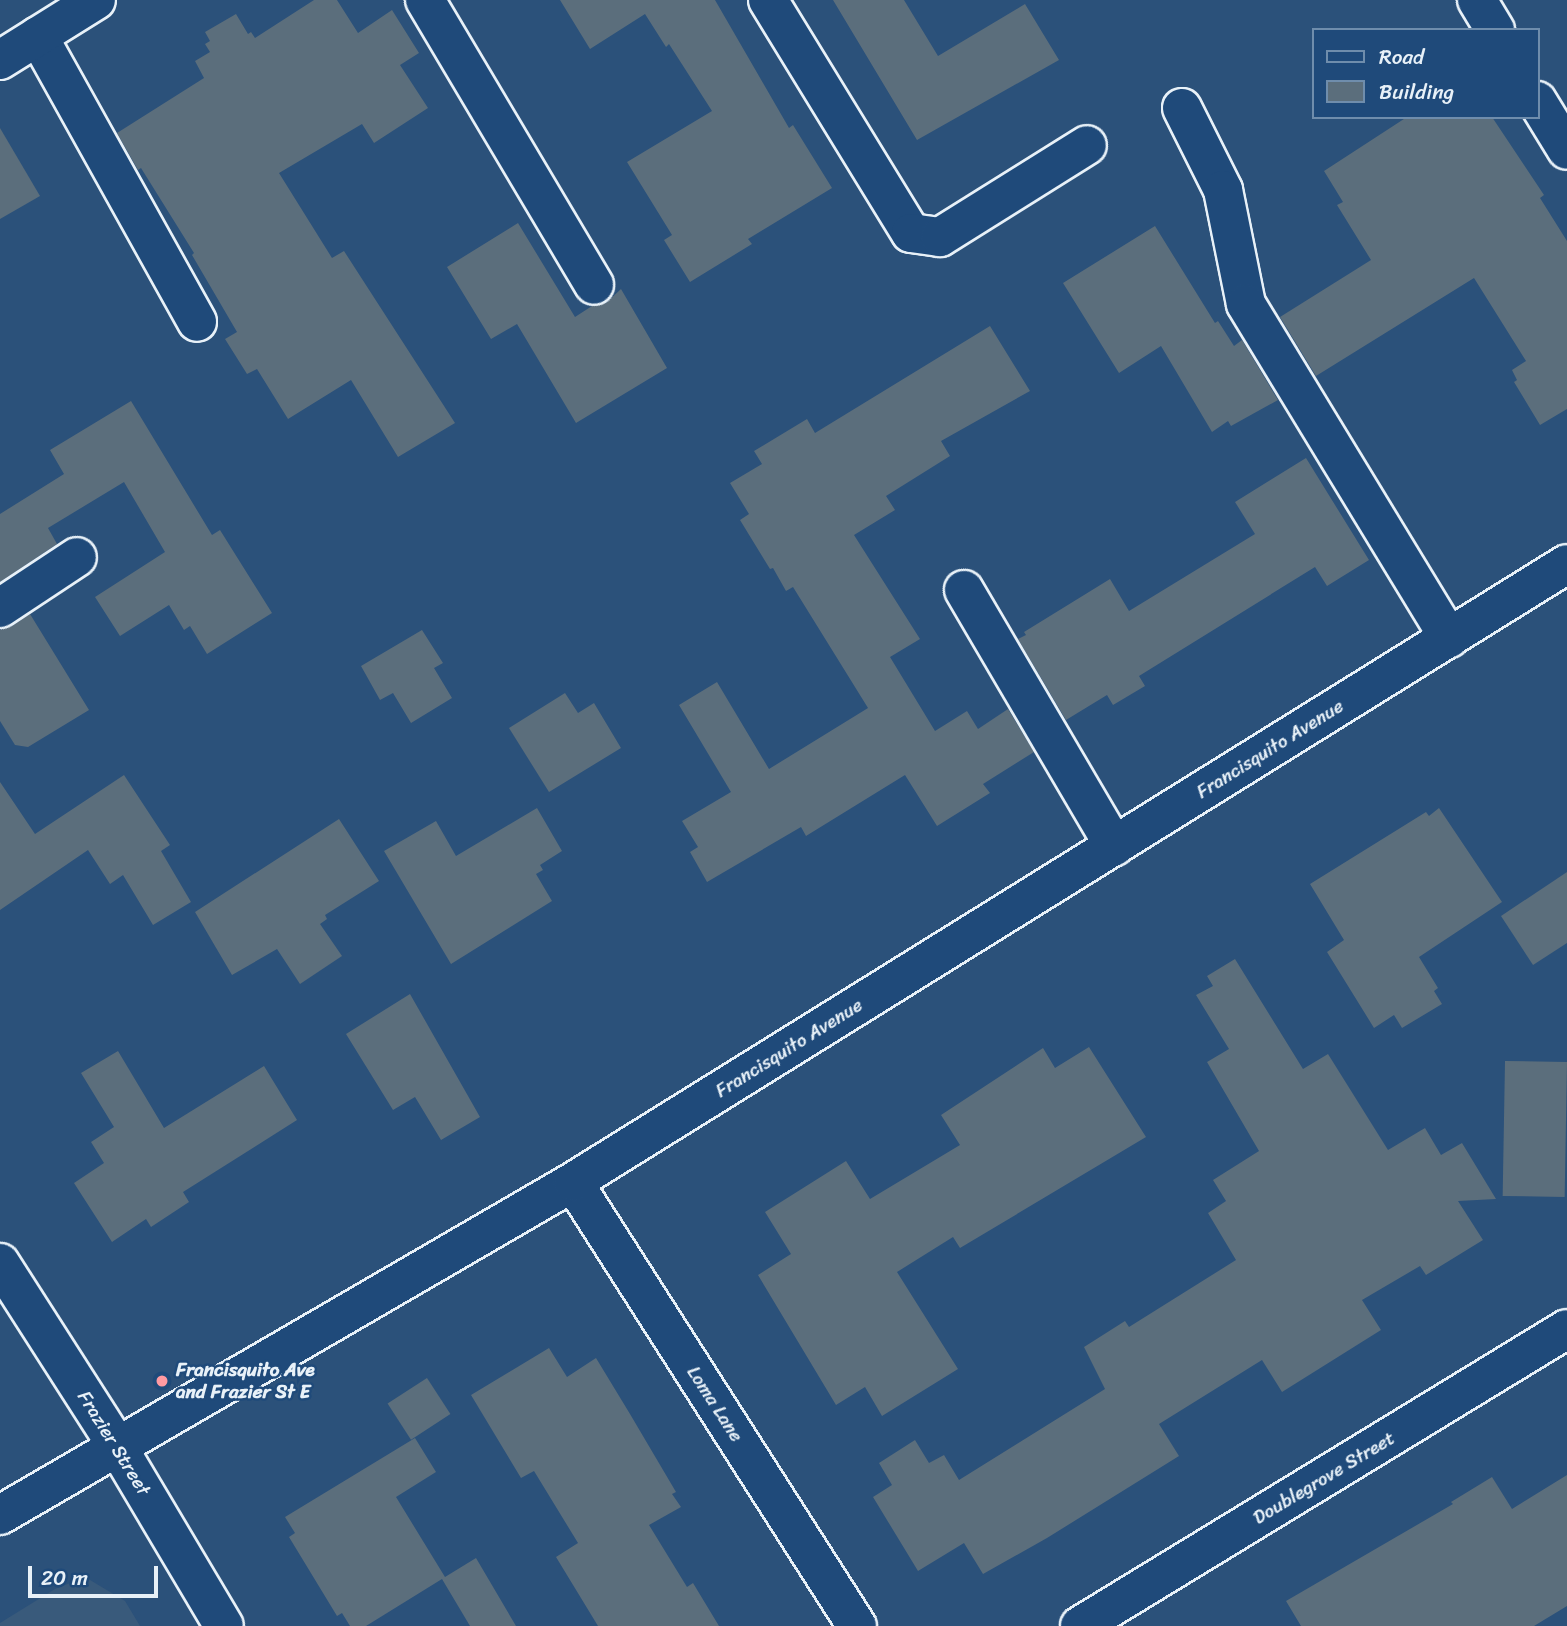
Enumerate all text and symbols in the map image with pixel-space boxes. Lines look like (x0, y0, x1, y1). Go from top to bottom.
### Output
legend (1312, 28, 1539, 119)
text: Road (1379, 38, 1424, 76)
text: Building (1379, 73, 1454, 111)
street label: Francisquito Avenue (1192, 695, 1348, 803)
street label: Francisquito Avenue (711, 994, 867, 1102)
place label: Francisquito Ave and Frazier St E (176, 1359, 315, 1403)
street label: Loma Lane (682, 1362, 748, 1446)
marker: Francisquito Ave and Frazier St E (154, 1373, 170, 1389)
street label: Frazier Street (73, 1386, 155, 1500)
street label: Doublegrove Street (1249, 1427, 1399, 1529)
scale bar (32, 1552, 161, 1596)
text: 20 m (41, 1559, 88, 1597)

